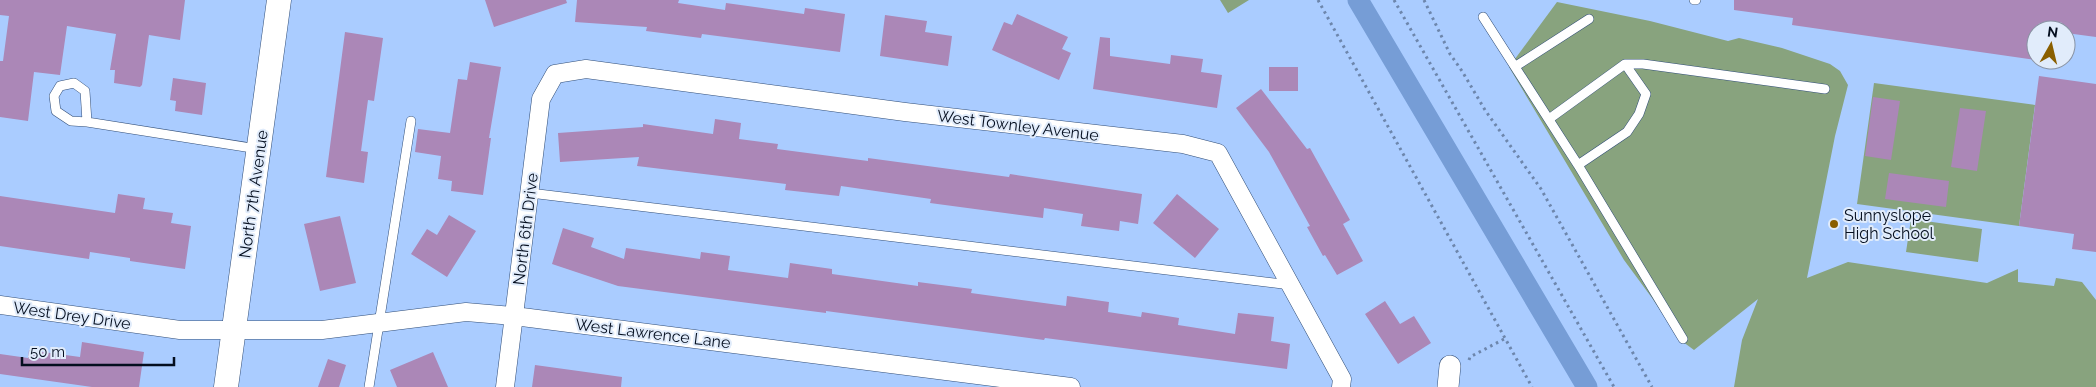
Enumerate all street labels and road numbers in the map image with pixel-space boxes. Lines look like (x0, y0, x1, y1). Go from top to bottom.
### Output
street label: West Townley Avenue (936, 106, 1100, 145)
street label: North 7th Avenue (235, 129, 272, 259)
street label: North 6th Drive (509, 172, 542, 286)
street label: West Drey Drive (12, 298, 132, 333)
street label: West Lawrence Lane (574, 315, 732, 352)

